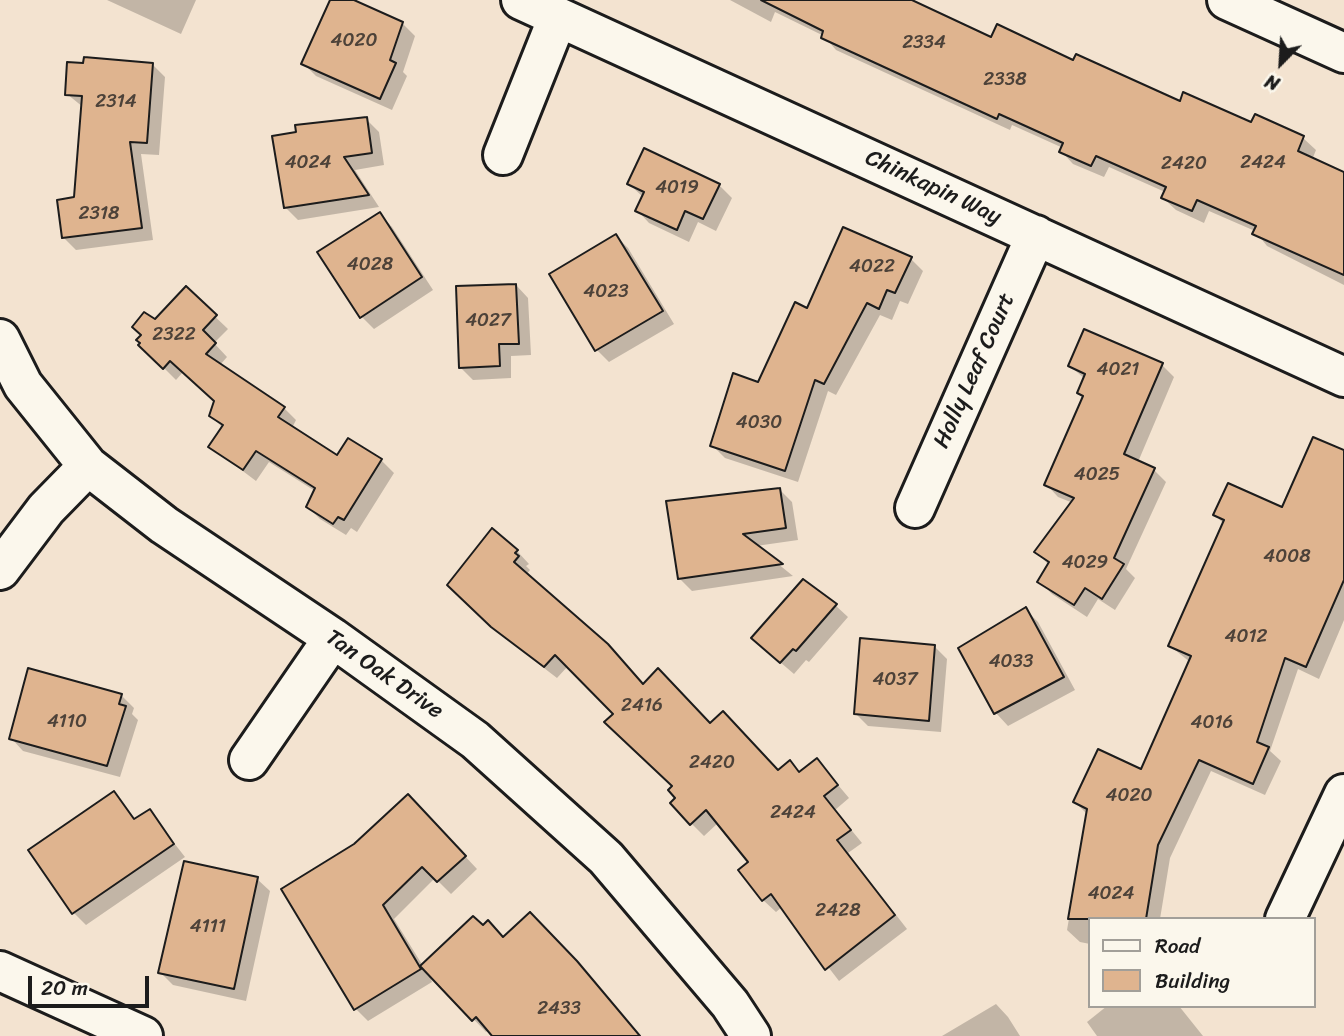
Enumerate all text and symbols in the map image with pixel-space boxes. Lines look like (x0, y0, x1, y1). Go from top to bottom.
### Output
north arrow (1246, 28, 1316, 98)
house number: 4020 (331, 30, 377, 52)
house number: 2334 (902, 32, 946, 54)
text: N (1260, 65, 1285, 100)
house number: 2338 (983, 69, 1027, 91)
house number: 2314 (95, 91, 137, 113)
street label: Chinkapin Way (861, 144, 1005, 232)
house number: 4024 (285, 152, 331, 174)
house number: 2424 (1240, 152, 1286, 174)
house number: 2420 (1161, 153, 1207, 175)
house number: 4019 (655, 177, 699, 199)
house number: 2318 (78, 203, 120, 225)
house number: 4028 (347, 254, 393, 276)
house number: 4022 (849, 256, 895, 278)
house number: 4023 (583, 281, 629, 303)
street label: Holly Leaf Court (928, 289, 1022, 453)
house number: 4027 (465, 310, 511, 332)
house number: 2322 (152, 324, 196, 346)
house number: 4021 (1097, 359, 1139, 381)
house number: 4030 (736, 412, 782, 434)
house number: 4025 (1074, 464, 1120, 486)
house number: 4008 (1263, 546, 1311, 568)
house number: 4029 (1062, 552, 1108, 574)
street label: Tan Oak Drive (320, 624, 448, 726)
house number: 4012 (1225, 626, 1267, 648)
house number: 4033 (989, 651, 1033, 673)
house number: 4037 (872, 669, 918, 691)
house number: 2416 (621, 695, 663, 717)
house number: 4110 (47, 711, 87, 733)
house number: 4016 (1191, 712, 1233, 734)
house number: 2420 (689, 752, 735, 774)
house number: 4020 (1106, 785, 1152, 807)
house number: 2424 (770, 802, 816, 824)
house number: 4024 (1088, 883, 1134, 905)
house number: 2428 (815, 900, 861, 922)
house number: 4111 (190, 916, 226, 938)
legend (1088, 917, 1316, 1008)
text: Road (1155, 927, 1200, 965)
scale bar (32, 962, 152, 1006)
text: Building (1155, 962, 1230, 1000)
text: 20 m (41, 969, 88, 1007)
house number: 2433 (537, 998, 581, 1020)

